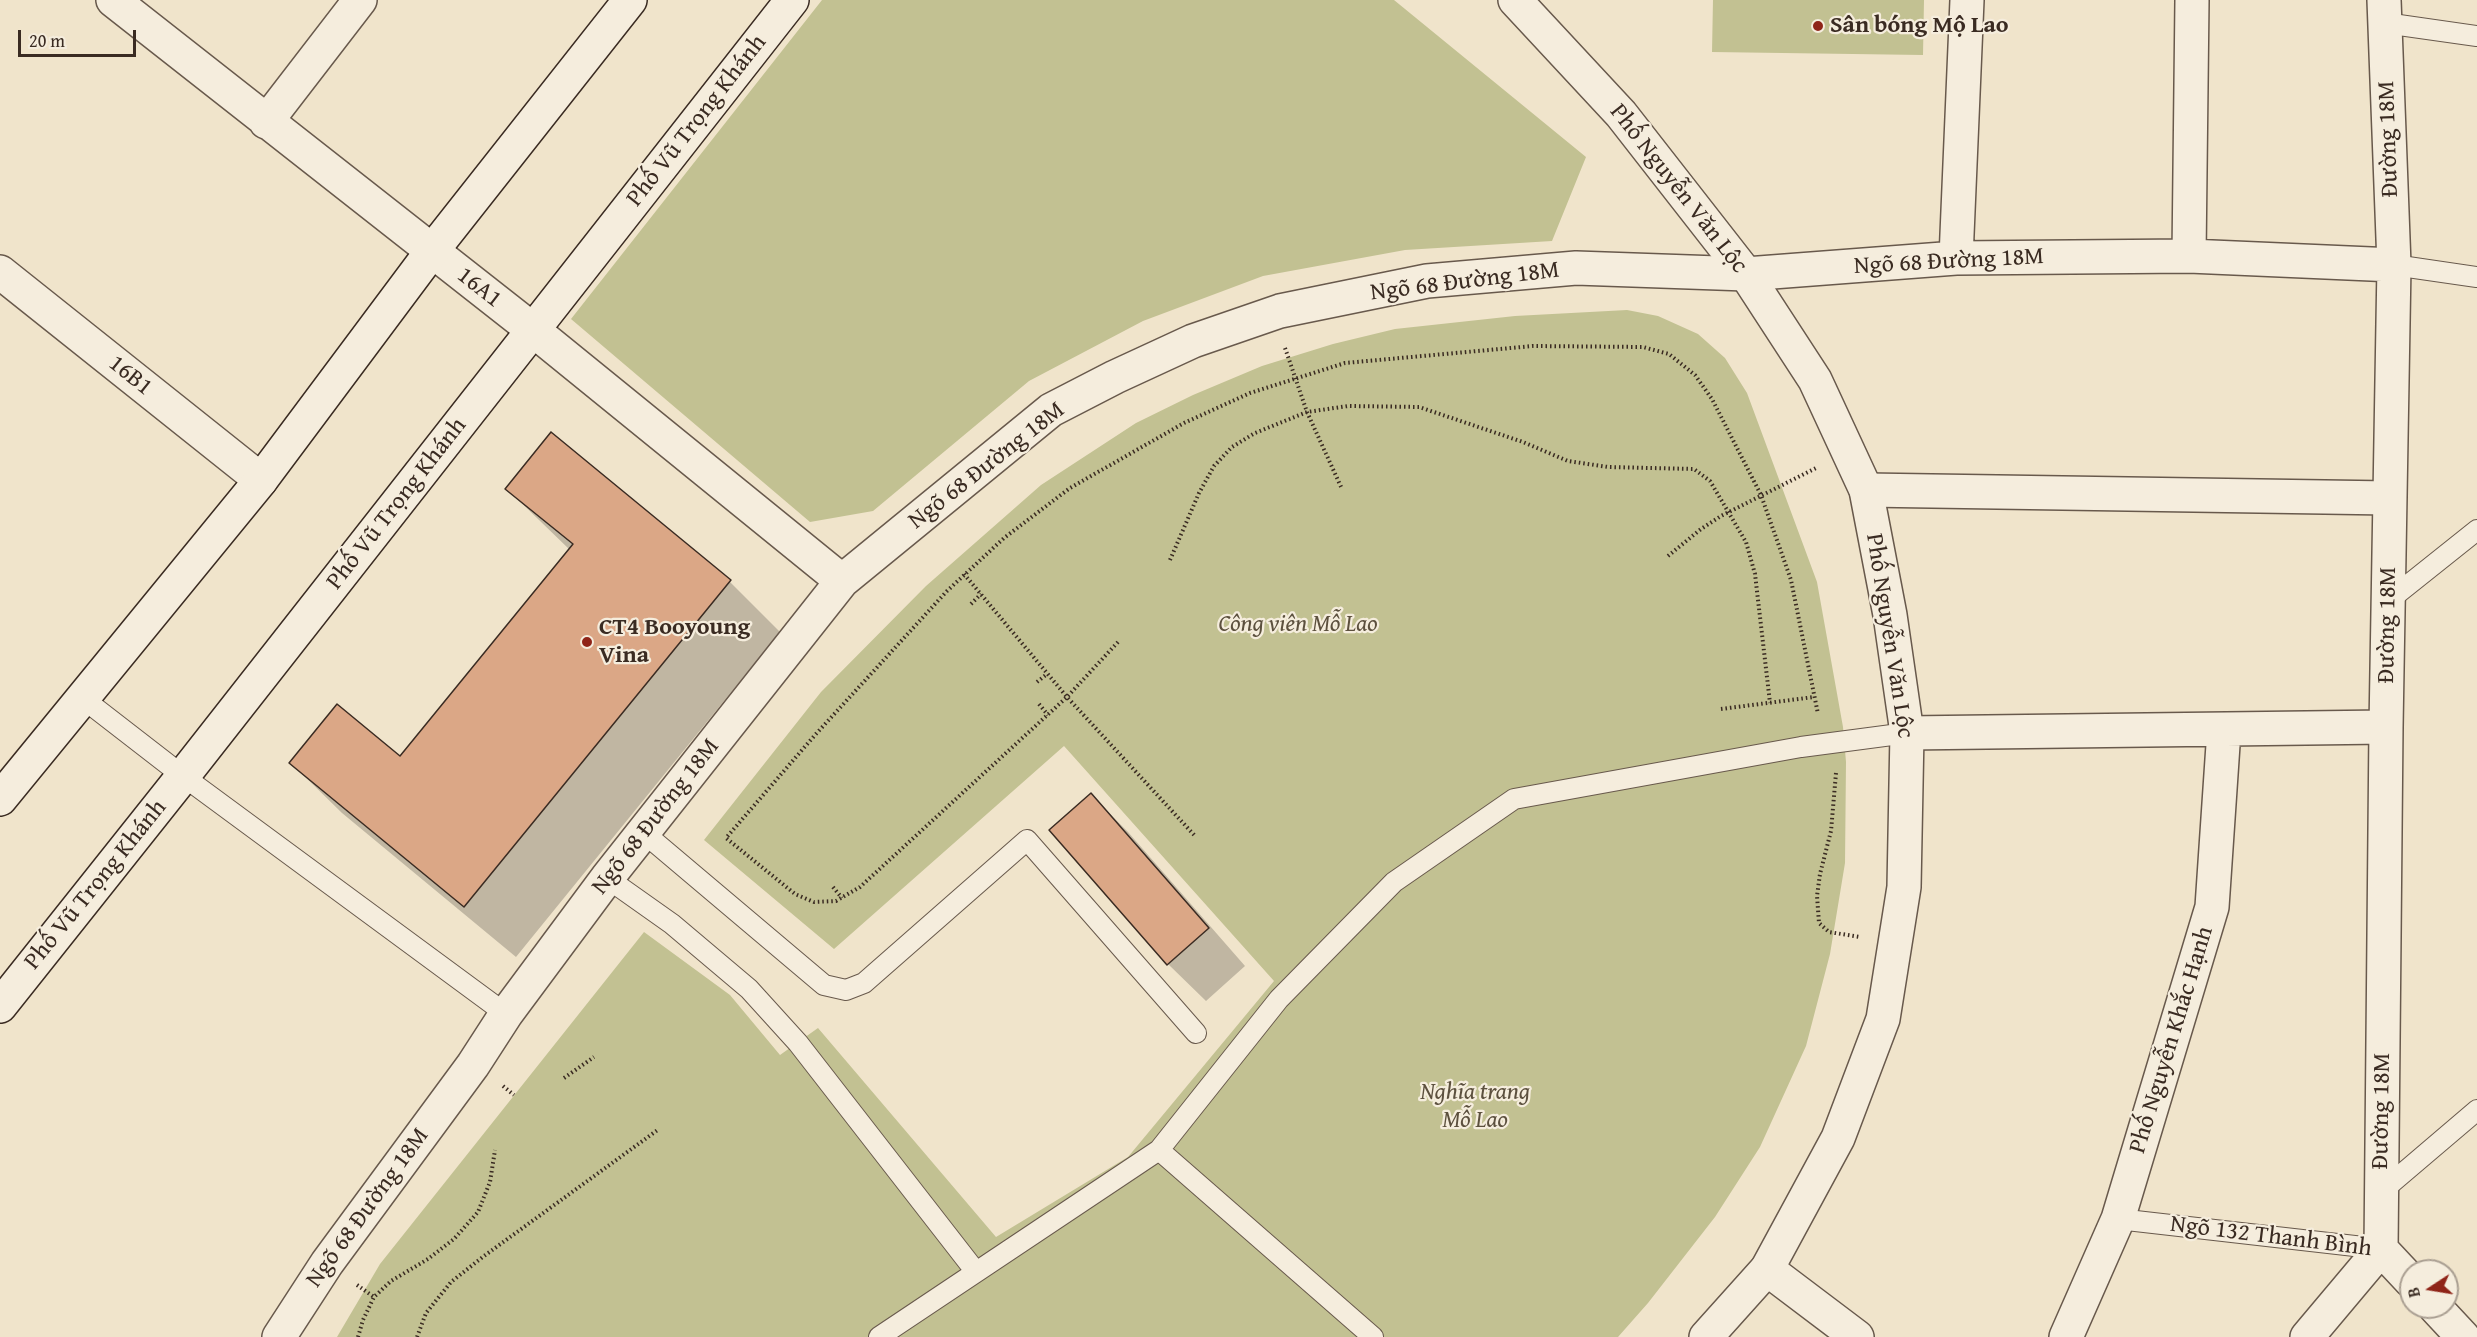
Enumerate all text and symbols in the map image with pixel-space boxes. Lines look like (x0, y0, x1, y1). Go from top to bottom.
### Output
place label: Sân bóng Mộ Lao (1830, 12, 2009, 40)
scale bar (21, 18, 140, 56)
marker: Sân bóng Mộ Lao (1811, 19, 1825, 33)
text: 20 m (29, 27, 65, 54)
street label: Phố Vũ Trọng Khánh (621, 29, 773, 213)
street label: Đường 18M (2373, 80, 2405, 198)
street label: Phố Nguyễn Văn Lộc (1603, 99, 1753, 279)
street label: Ngõ 68 Đường 18M (1853, 243, 2045, 281)
street label: Ngõ 68 Đường 18M (1369, 256, 1561, 308)
street label: 16A1 (451, 262, 507, 314)
street label: 16B1 (102, 350, 158, 402)
street label: Ngõ 68 Đường 18M (903, 396, 1071, 536)
street label: Phố Vũ Trọng Khánh (321, 412, 473, 596)
street label: Phố Nguyễn Văn Lộc (1859, 532, 1919, 740)
street label: Đường 18M (2373, 566, 2403, 684)
park label: Công viên Mỗ Lao (1218, 611, 1378, 639)
place label: CT4 Booyoung Vina (599, 614, 750, 670)
marker: CT4 Booyoung Vina (580, 635, 594, 649)
street label: Ngõ 68 Đường 18M (586, 733, 726, 901)
street label: Phố Vũ Trọng Khánh (19, 794, 173, 976)
street label: Phố Nguyễn Khắc Hạnh (2124, 923, 2220, 1157)
street label: Đường 18M (2367, 1052, 2397, 1170)
park label: Nghĩa trang Mỗ Lao (1420, 1079, 1530, 1135)
street label: Ngõ 68 Đường 18M (300, 1123, 436, 1293)
street label: Ngõ 132 Thanh Bình (2169, 1210, 2373, 1264)
north arrow (2399, 1259, 2459, 1319)
text: B (2401, 1285, 2426, 1300)

